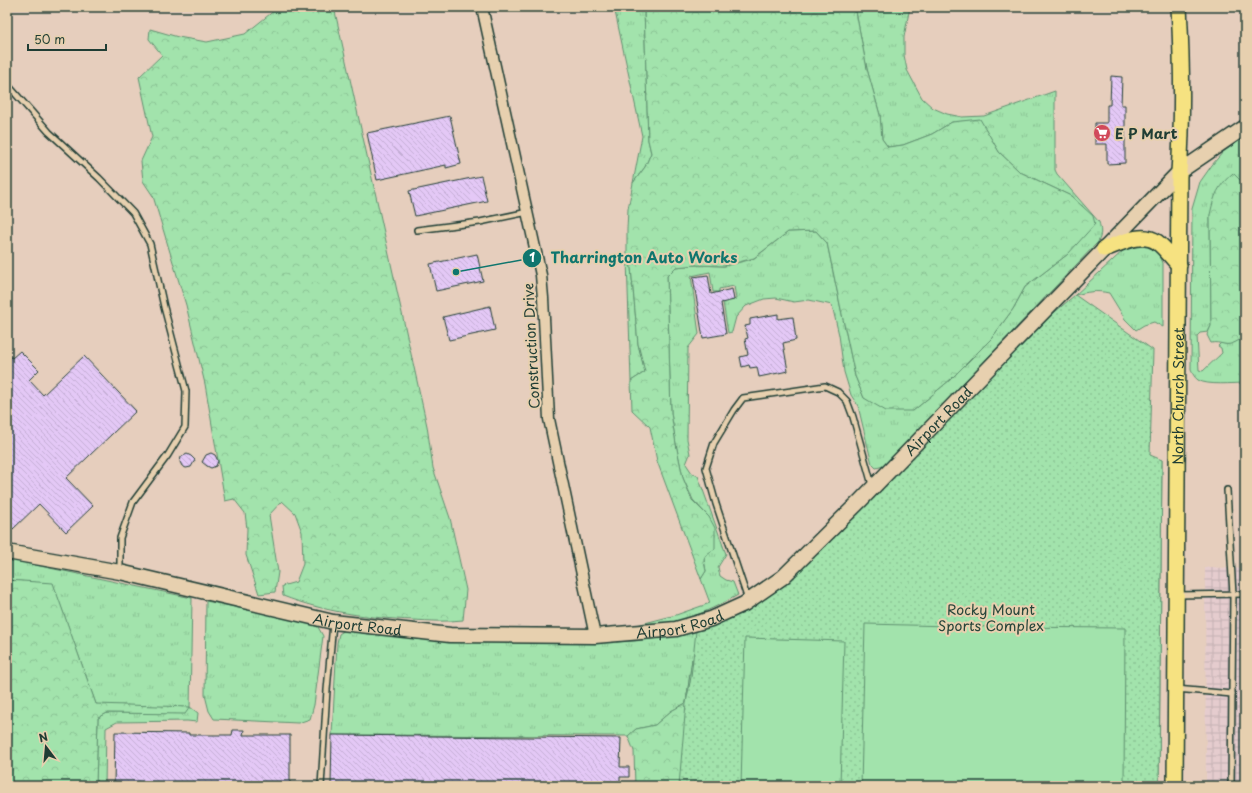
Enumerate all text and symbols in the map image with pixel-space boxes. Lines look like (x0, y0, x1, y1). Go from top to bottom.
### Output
scale bar (28, 26, 106, 52)
text: 50 m (34, 30, 65, 48)
supermarket icon: E P Mart (1092, 123, 1112, 143)
place label: E P Mart (1115, 123, 1178, 144)
callout: Tharrington Auto Works (522, 244, 745, 271)
text: Tharrington Auto Works (551, 245, 737, 268)
text: 1 (529, 248, 535, 266)
street label: Construction Drive (517, 283, 545, 409)
street label: North Church Street (1167, 327, 1188, 465)
street label: Airport Road (900, 381, 977, 460)
park label: Rocky Mount Sports Complex (938, 599, 1044, 636)
street label: Airport Road (635, 604, 727, 643)
street label: Airport Road (311, 607, 403, 640)
north arrow (26, 727, 66, 767)
text: N (37, 727, 50, 746)

